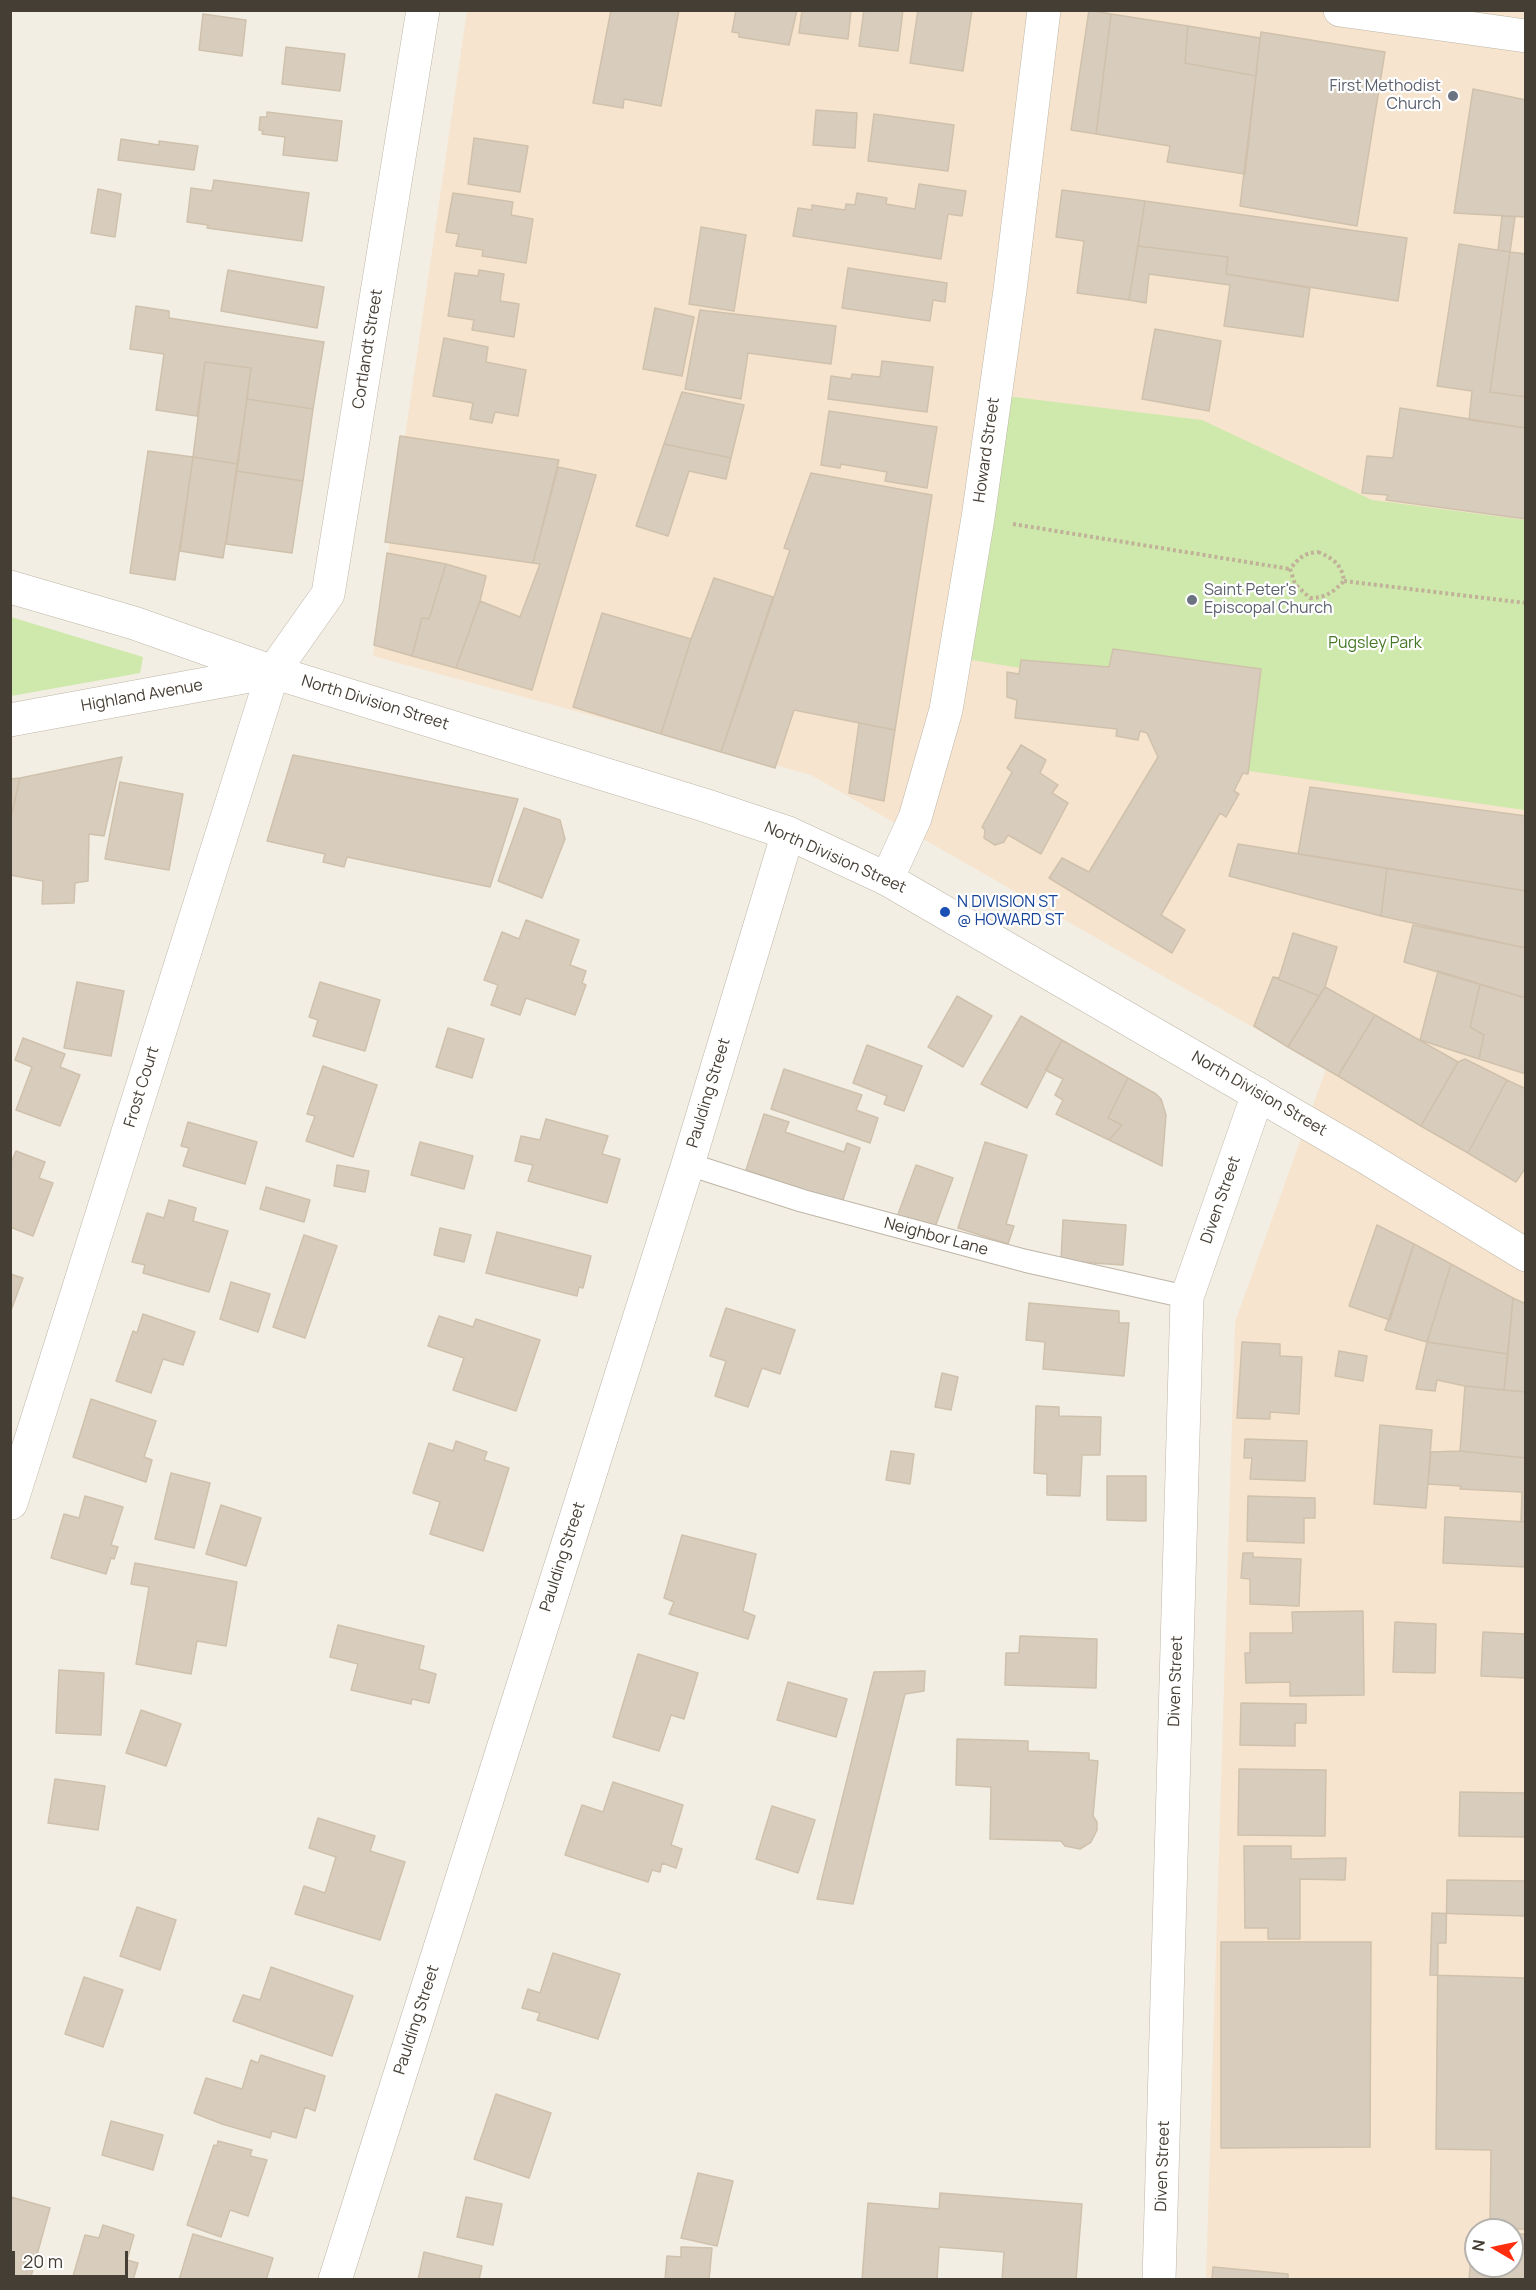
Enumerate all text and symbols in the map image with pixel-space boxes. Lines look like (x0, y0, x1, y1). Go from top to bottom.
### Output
place label: First Methodist Church (1330, 77, 1441, 115)
marker: First Methodist Church (1446, 89, 1460, 103)
street label: Cortlandt Street (349, 288, 387, 410)
street label: Howard Street (970, 396, 1004, 504)
place label: Saint Peter's Episcopal Church (1204, 581, 1333, 619)
marker: Saint Peter's Episcopal Church (1185, 593, 1199, 607)
park label: Pugsley Park (1328, 634, 1422, 654)
street label: North Division Street (299, 671, 451, 735)
street label: Highland Avenue (80, 676, 204, 716)
street label: North Division Street (761, 818, 909, 898)
place label: N DIVISION ST @ HOWARD ST (957, 893, 1064, 931)
marker: N DIVISION ST @ HOWARD ST (938, 905, 952, 919)
street label: Paulding Street (683, 1036, 735, 1150)
street label: Frost Court (121, 1044, 163, 1130)
street label: North Division Street (1188, 1047, 1330, 1141)
street label: Diven Street (1197, 1154, 1245, 1246)
street label: Neighbor Lane (882, 1214, 990, 1260)
street label: Paulding Street (536, 1500, 590, 1614)
street label: Diven Street (1165, 1635, 1187, 1727)
street label: Paulding Street (390, 1963, 444, 2077)
street label: Diven Street (1152, 2120, 1174, 2212)
north arrow (1464, 2218, 1524, 2278)
text: N (1466, 2238, 1490, 2253)
scale bar (15, 2239, 130, 2277)
text: 20 m (23, 2249, 63, 2273)

